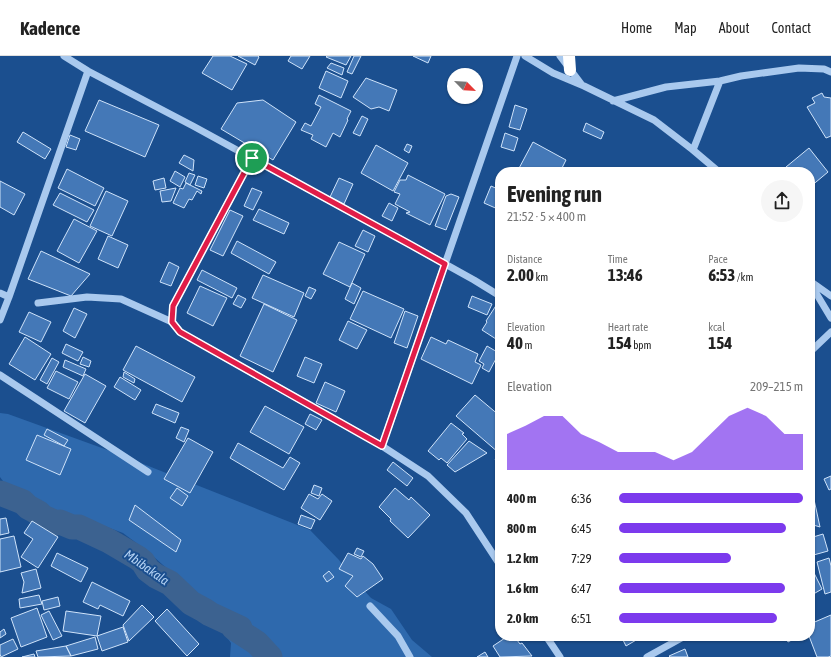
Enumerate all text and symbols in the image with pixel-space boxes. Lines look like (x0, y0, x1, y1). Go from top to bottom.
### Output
text: Kadence (20, 17, 80, 39)
text: Home (621, 20, 652, 36)
text: Map (674, 20, 697, 36)
text: About (719, 20, 750, 36)
text: Contact (772, 20, 811, 36)
north arrow (447, 68, 483, 104)
map controls (447, 68, 483, 104)
pin (235, 141, 269, 175)
icon: arrive (241, 147, 263, 169)
button: share (761, 180, 803, 222)
text: Evening run (507, 181, 602, 207)
text: 21:52 · 5 × 400 m (507, 209, 586, 224)
text: Distance (507, 253, 542, 265)
text: Time (608, 253, 628, 265)
text: Pace (708, 253, 728, 265)
text: 2.00 (507, 265, 534, 285)
text: 13:46 (608, 265, 643, 285)
text: 6:53 (708, 265, 735, 285)
text: km (534, 271, 548, 283)
text: /km (735, 271, 753, 283)
text: Elevation (507, 321, 545, 333)
text: Heart rate (608, 321, 648, 333)
text: kcal (708, 321, 725, 333)
text: 40 (507, 333, 523, 353)
text: 154 (608, 333, 632, 353)
text: 154 (708, 333, 732, 353)
text: m (523, 339, 532, 351)
text: bpm (632, 339, 652, 351)
text: Elevation (507, 379, 552, 394)
text: 209–215 m (750, 379, 803, 394)
text: 400 m (507, 491, 536, 506)
text: 6:36 (571, 491, 592, 506)
text: 800 m (507, 521, 536, 536)
text: 6:45 (571, 521, 592, 536)
water label: Mbibakala (122, 547, 172, 588)
text: 1.2 km (507, 551, 538, 566)
text: 7:29 (571, 551, 592, 566)
text: 1.6 km (507, 581, 538, 596)
text: 6:47 (571, 581, 592, 596)
text: 2.0 km (507, 611, 538, 626)
text: 6:51 (571, 611, 592, 626)

